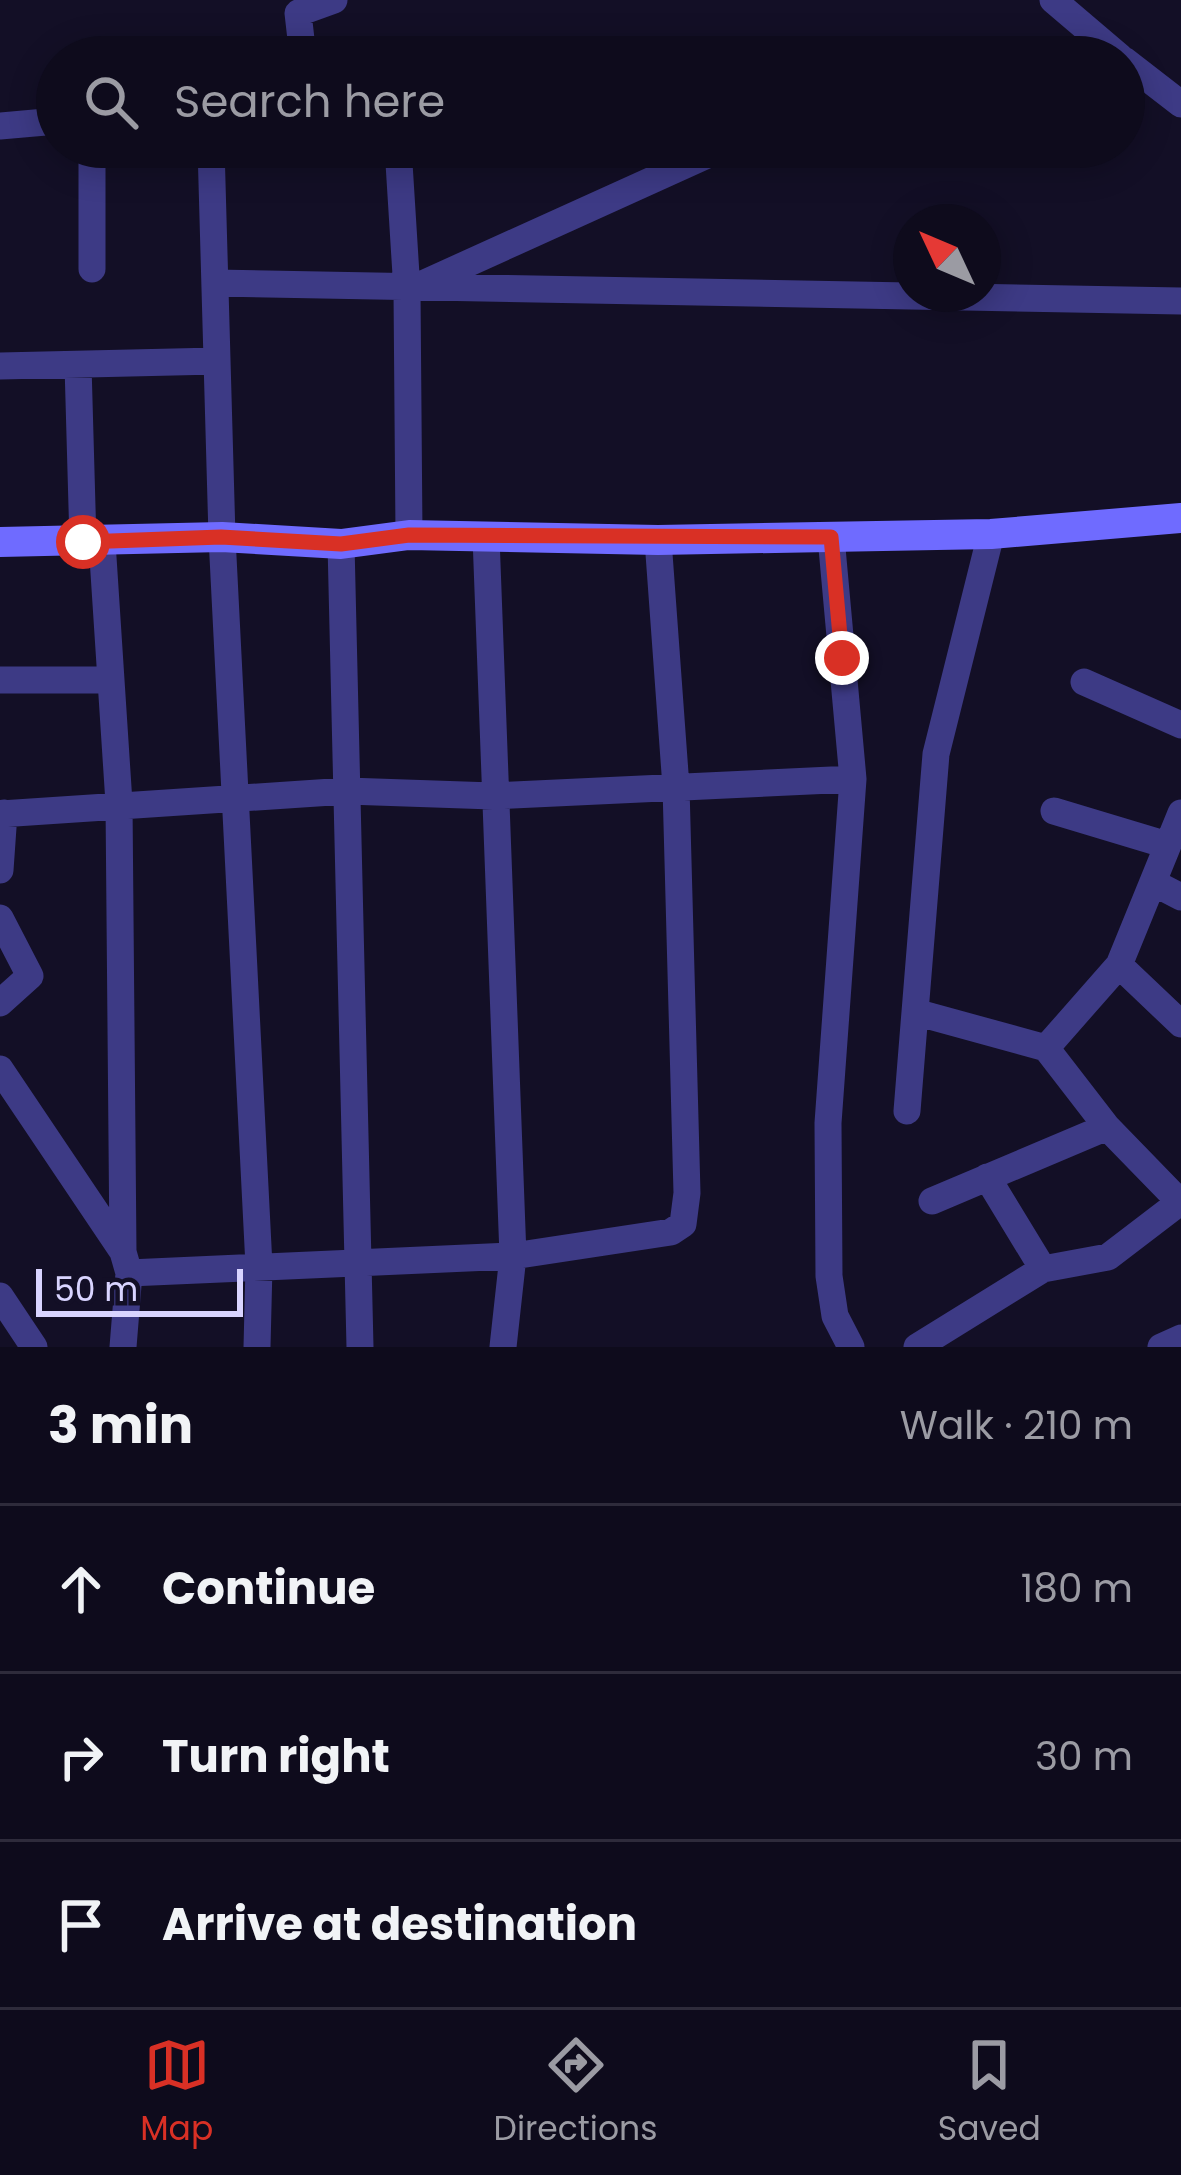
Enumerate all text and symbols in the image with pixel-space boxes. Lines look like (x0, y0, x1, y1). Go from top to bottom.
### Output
search box (36, 36, 1145, 168)
icon: search (78, 69, 144, 135)
text: Search here (174, 70, 445, 133)
north arrow (893, 204, 1001, 312)
route start (56, 515, 110, 569)
route end (815, 631, 869, 685)
scale bar (36, 1263, 243, 1316)
text: 50 m (54, 1266, 138, 1313)
text: 3 min (48, 1389, 193, 1461)
text: Walk · 210 m (900, 1398, 1133, 1453)
icon: ahead (48, 1556, 114, 1622)
text: Continue (162, 1557, 375, 1620)
text: 180 m (1021, 1561, 1133, 1616)
icon: right (48, 1724, 114, 1790)
text: Turn right (162, 1725, 390, 1788)
text: 30 m (1035, 1729, 1133, 1784)
icon: arrive (48, 1892, 114, 1958)
text: Arrive at destination (162, 1893, 637, 1956)
tab: Map (140, 2032, 213, 2154)
tab: Directions (494, 2032, 657, 2154)
tab: Saved (938, 2032, 1041, 2154)

